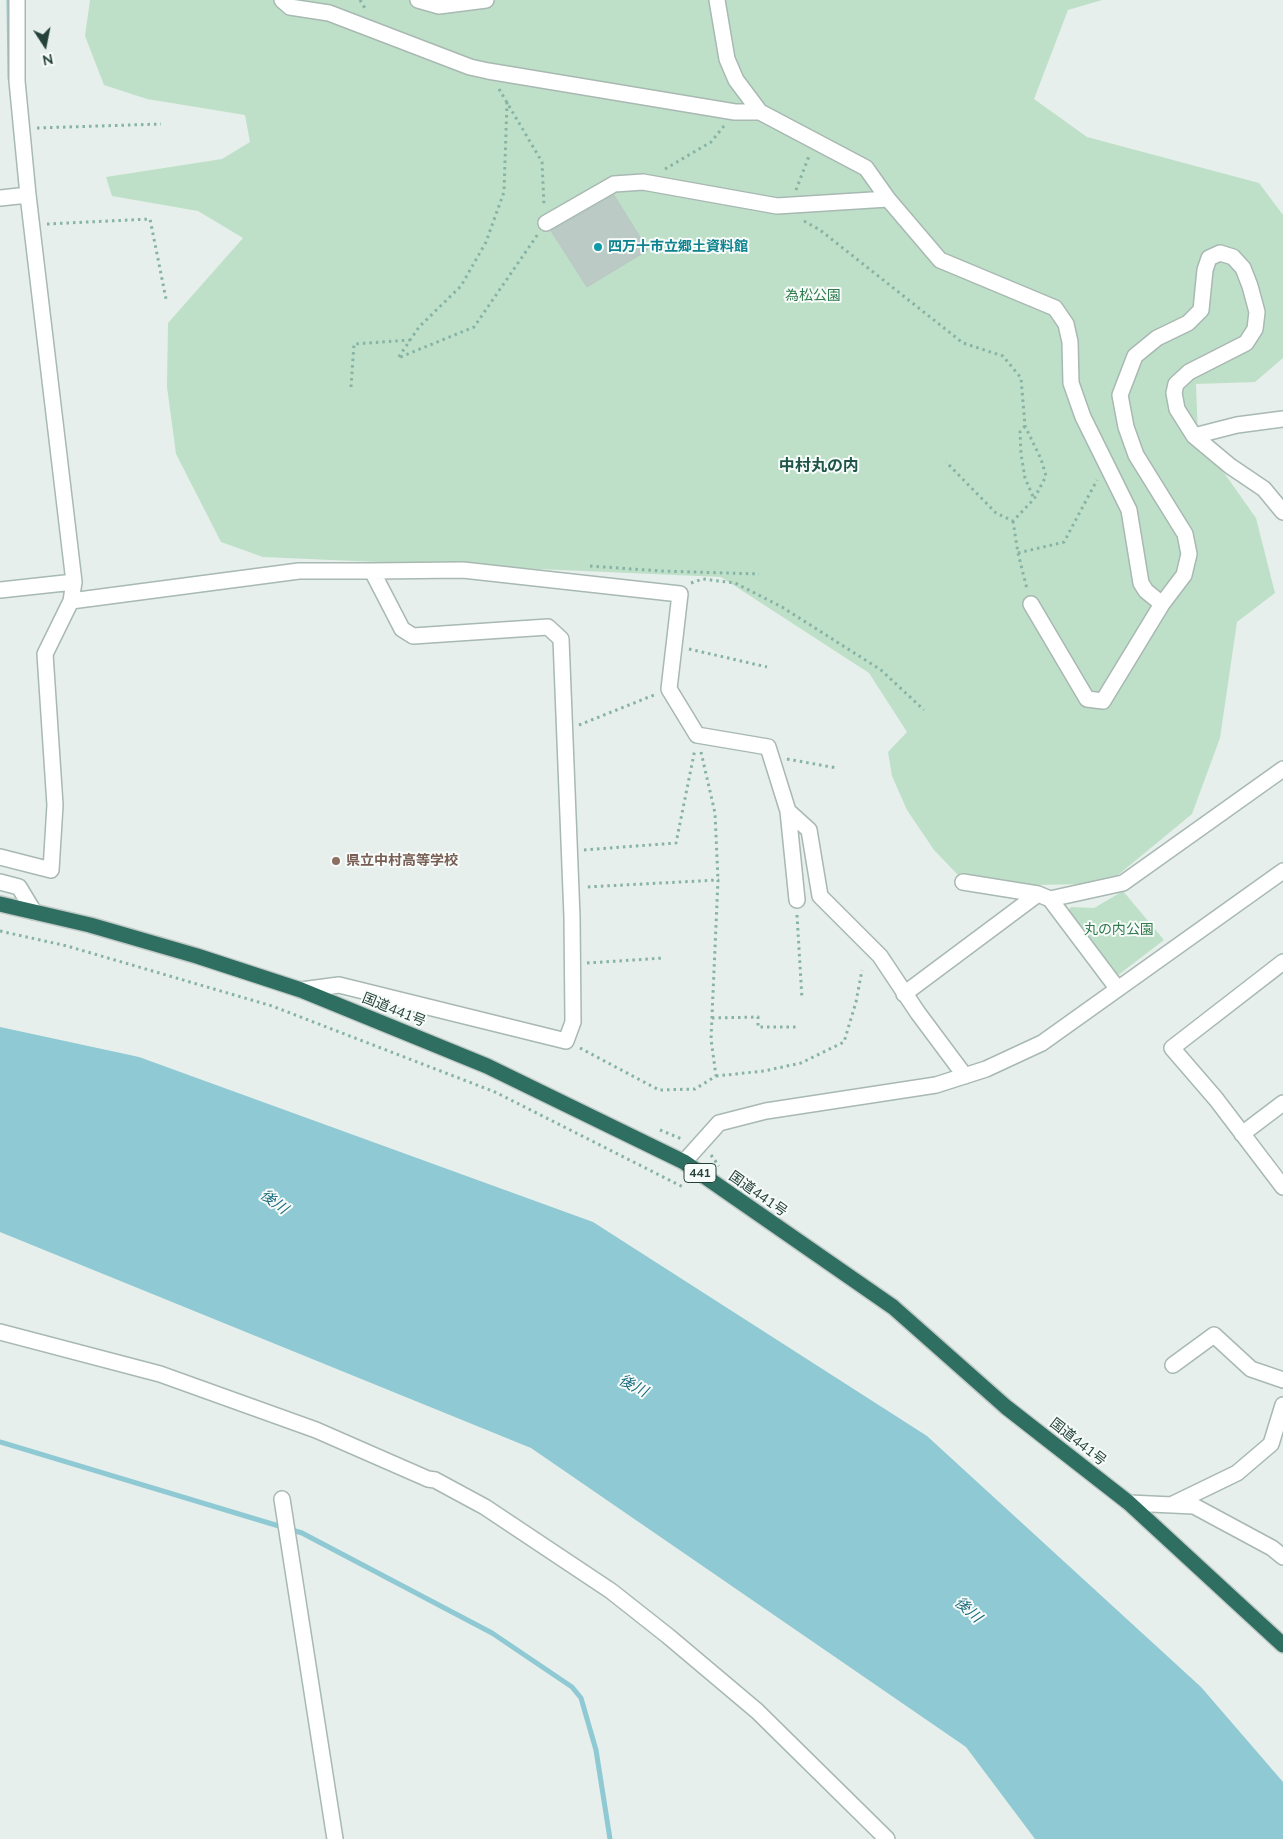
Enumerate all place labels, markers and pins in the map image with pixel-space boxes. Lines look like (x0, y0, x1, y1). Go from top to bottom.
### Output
place label: 四万十市立郷土資料館 (608, 239, 748, 255)
marker: 四万十市立郷土資料館 (592, 241, 604, 253)
place label: 県立中村高等学校 (346, 853, 458, 869)
marker: 県立中村高等学校 (330, 855, 342, 867)

